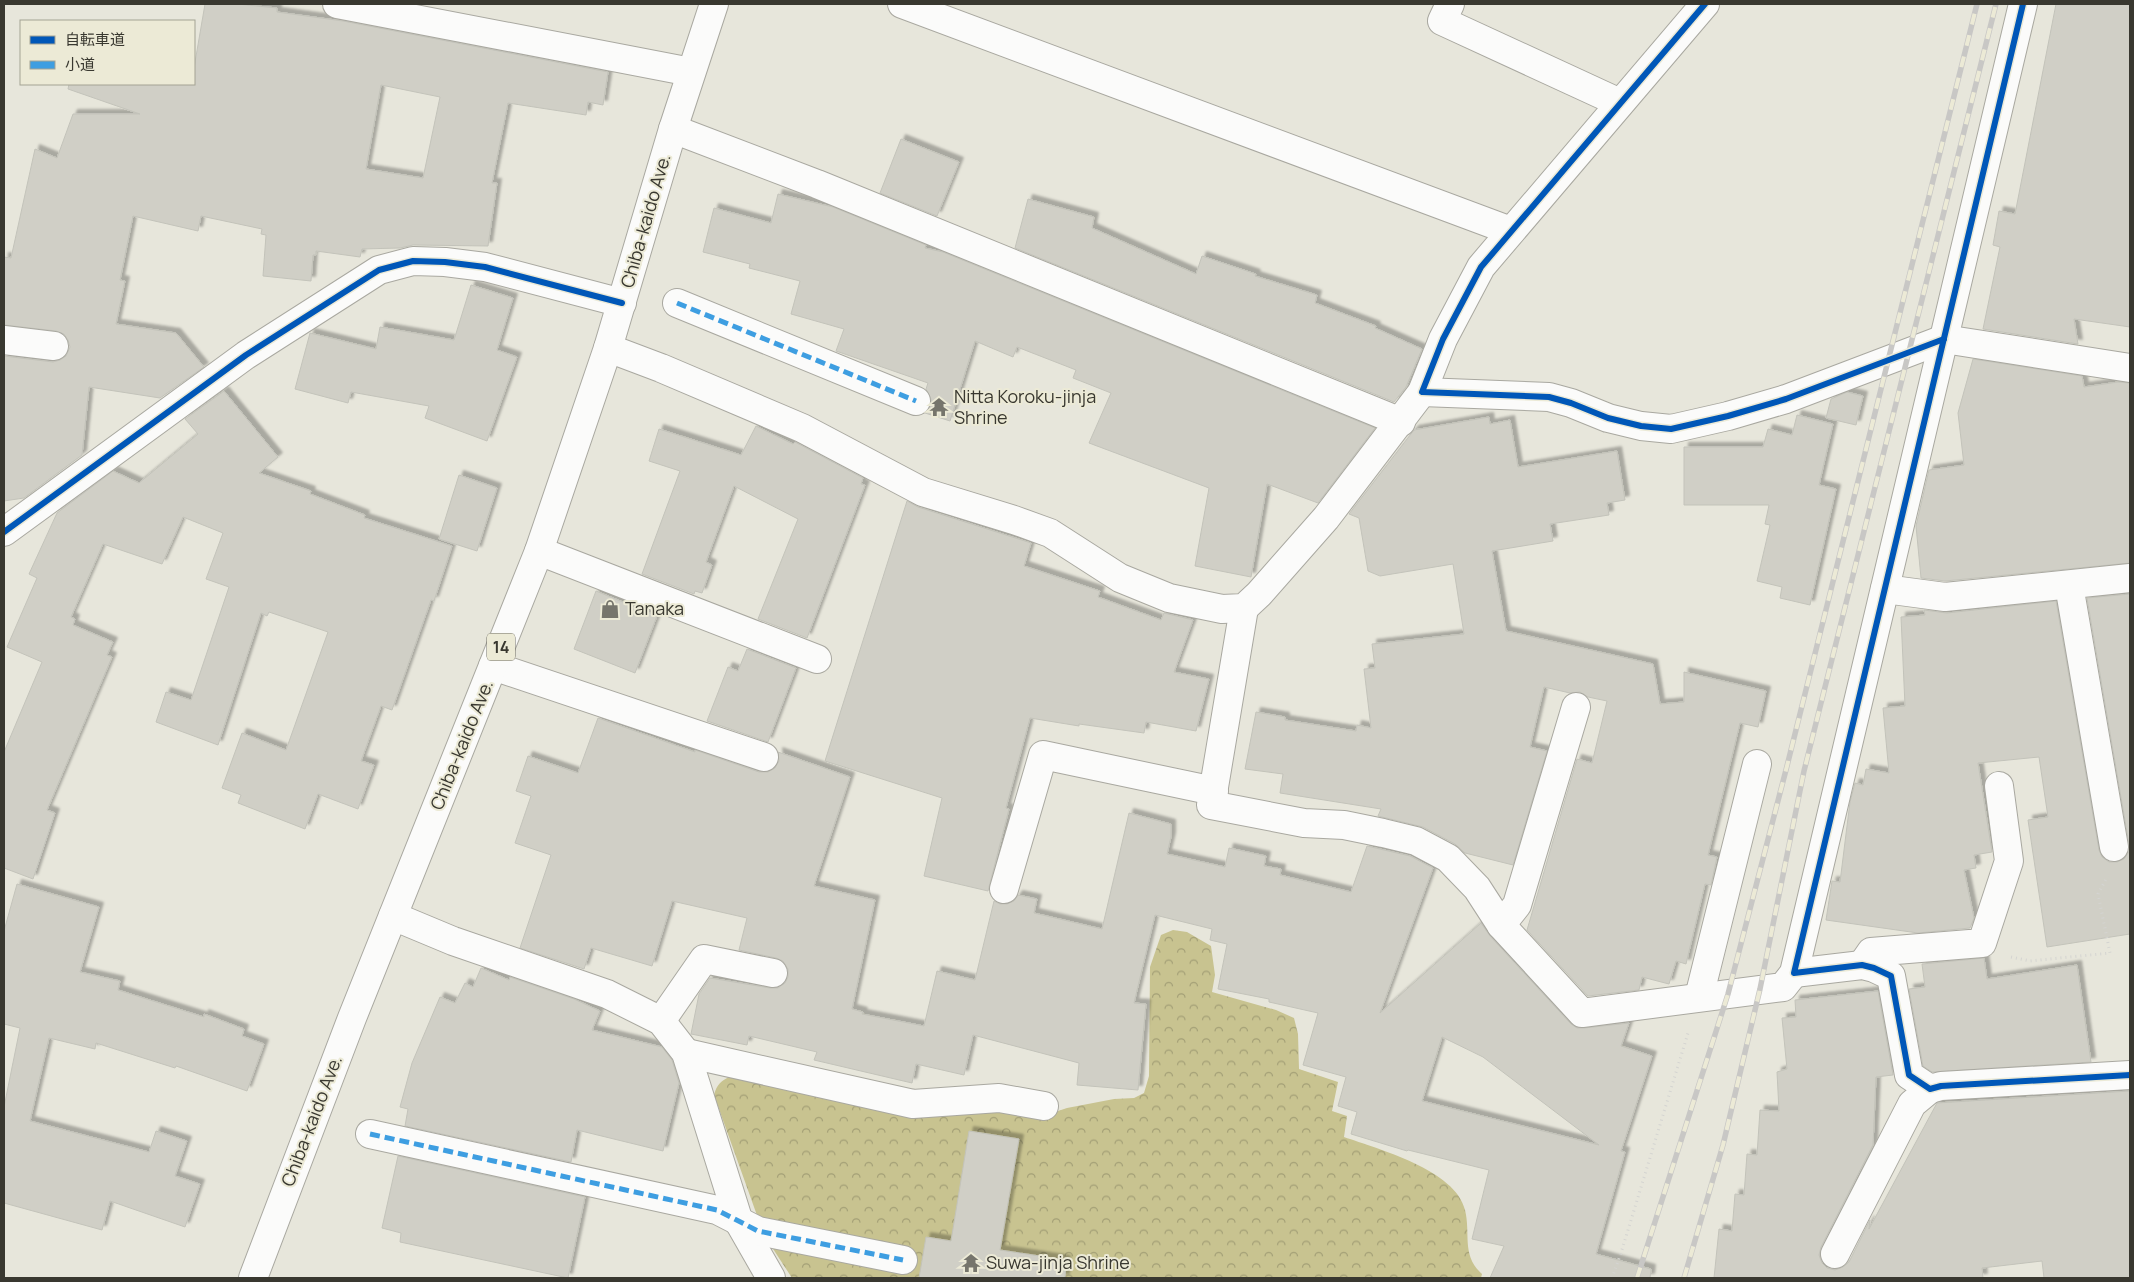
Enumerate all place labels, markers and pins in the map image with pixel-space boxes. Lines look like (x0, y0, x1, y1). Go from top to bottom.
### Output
place label: Nitta Koroku-jinja Shrine (954, 384, 1096, 429)
temple icon: Nitta Koroku-jinja Shrine (928, 396, 950, 418)
place label: Tanaka (625, 596, 684, 620)
shop icon: Tanaka (599, 598, 621, 620)
place label: Suwa-jinja Shrine (986, 1250, 1130, 1274)
temple icon: Suwa-jinja Shrine (960, 1252, 982, 1274)

